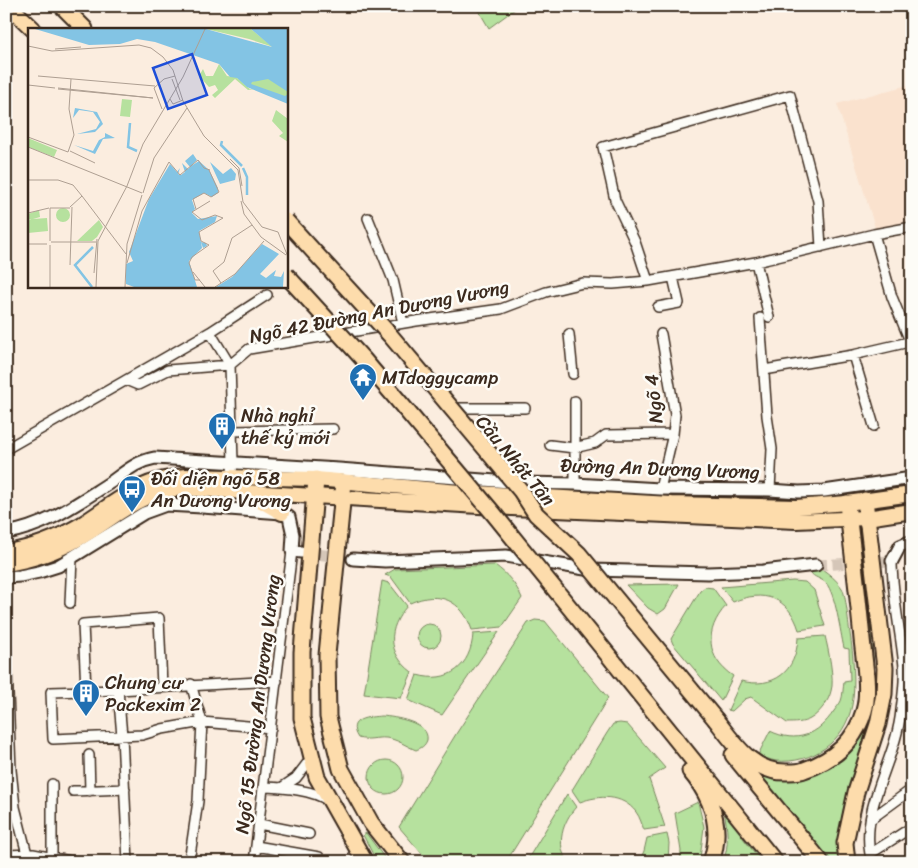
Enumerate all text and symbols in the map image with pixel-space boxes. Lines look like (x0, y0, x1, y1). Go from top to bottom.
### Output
inset map (28, 28, 288, 288)
street label: Ngõ 42 Đường An Dương Vương (246, 270, 512, 353)
place label: MTdoggycamp (382, 361, 498, 394)
temple icon: MTdoggycamp (348, 362, 378, 401)
street label: Ngõ 4 (635, 373, 672, 425)
place label: Nhà nghỉ thế kỷ mới (241, 399, 331, 454)
street label: Cầu Nhật Tân (467, 407, 564, 513)
building icon: Nhà nghỉ thế kỷ mới (207, 411, 237, 450)
street label: Đường An Dương Vương (560, 449, 760, 488)
place label: Đối diện ngõ 58 An Dương Vương (150, 462, 291, 517)
bus stop icon: Đối diện ngõ 58 An Dương Vương (117, 474, 147, 513)
street label: Ngõ 15 Đường An Dương Vương (225, 572, 290, 836)
place label: Chung cư Packexim 2 (105, 666, 201, 721)
building icon: Chung cư Packexim 2 (71, 678, 101, 717)

